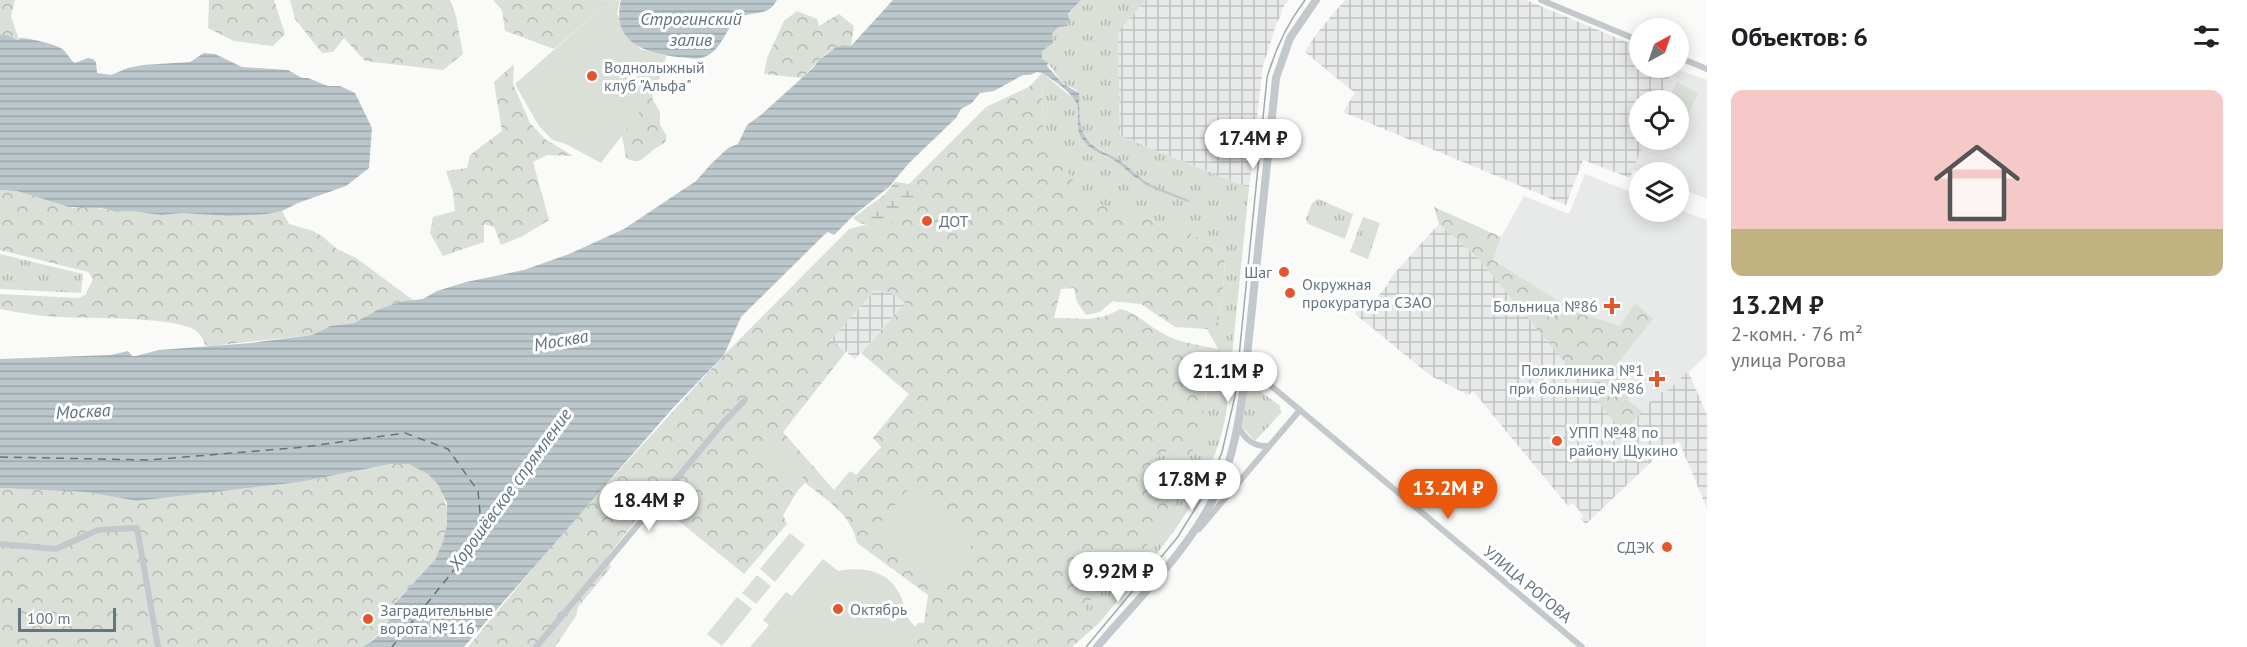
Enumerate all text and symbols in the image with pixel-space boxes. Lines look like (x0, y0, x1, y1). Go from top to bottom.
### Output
water label: Строгинский залив (640, 7, 742, 51)
north arrow (1629, 18, 1689, 78)
map controls (1629, 18, 1689, 222)
text: Объектов: 6 (1731, 20, 1868, 53)
icon: filters (2190, 20, 2223, 53)
place label: Воднолыжный клуб "Альфа" (604, 57, 705, 95)
marker: Воднолыжный клуб "Альфа" (585, 69, 599, 83)
button: locate (1629, 90, 1689, 150)
pin: 17.4M ₽ (1198, 119, 1308, 170)
text: 17.4M ₽ (1219, 125, 1287, 151)
icon: home (1923, 129, 2031, 237)
button: layers (1629, 162, 1689, 222)
place label: ДОТ (939, 211, 969, 231)
marker: ДОТ (920, 214, 934, 228)
place label: Шаг (1244, 262, 1272, 282)
marker: Шаг (1277, 265, 1291, 279)
place label: Окружная прокуратура СЗАО (1302, 274, 1432, 312)
marker: Окружная прокуратура СЗАО (1283, 286, 1297, 300)
text: 13.2M ₽ (1731, 288, 1824, 321)
place label: Больница №86 (1493, 296, 1598, 316)
marker: Больница №86 (1603, 297, 1621, 315)
text: 2-комн. · 76 m² (1731, 321, 1863, 347)
water label: Москва (532, 324, 590, 356)
text: улица Рогова (1731, 347, 1846, 373)
pin: 21.1M ₽ (1173, 352, 1283, 403)
text: 21.1M ₽ (1192, 358, 1264, 384)
place label: Поликлиника №1 при больнице №86 (1509, 360, 1644, 398)
marker: Поликлиника №1 при больнице №86 (1648, 370, 1666, 388)
water label: Москва (55, 398, 111, 424)
water label: Хорошёвское спрямление (443, 403, 577, 575)
place label: УПП №48 по району Щукино (1569, 422, 1678, 460)
marker: УПП №48 по району Щукино (1550, 434, 1564, 448)
pin: 17.8M ₽ (1137, 460, 1247, 511)
text: 17.8M ₽ (1158, 466, 1226, 492)
pin: 13.2M ₽ (1393, 469, 1503, 520)
text: 13.2M ₽ (1412, 475, 1484, 501)
pin: 18.4M ₽ (594, 481, 704, 532)
text: 18.4M ₽ (613, 487, 685, 513)
place label: СДЭК (1617, 537, 1655, 557)
marker: СДЭК (1660, 540, 1674, 554)
street label: УЛИЦА РОГОВА (1480, 541, 1577, 627)
pin: 9.92M ₽ (1063, 552, 1173, 603)
text: 9.92M ₽ (1082, 558, 1154, 584)
place label: Октябрь (850, 599, 907, 619)
place label: Заградительные ворота №116 (380, 600, 493, 638)
marker: Октябрь (831, 602, 845, 616)
scale bar (18, 605, 116, 632)
text: 100 m (27, 608, 70, 628)
marker: Заградительные ворота №116 (361, 612, 375, 626)

